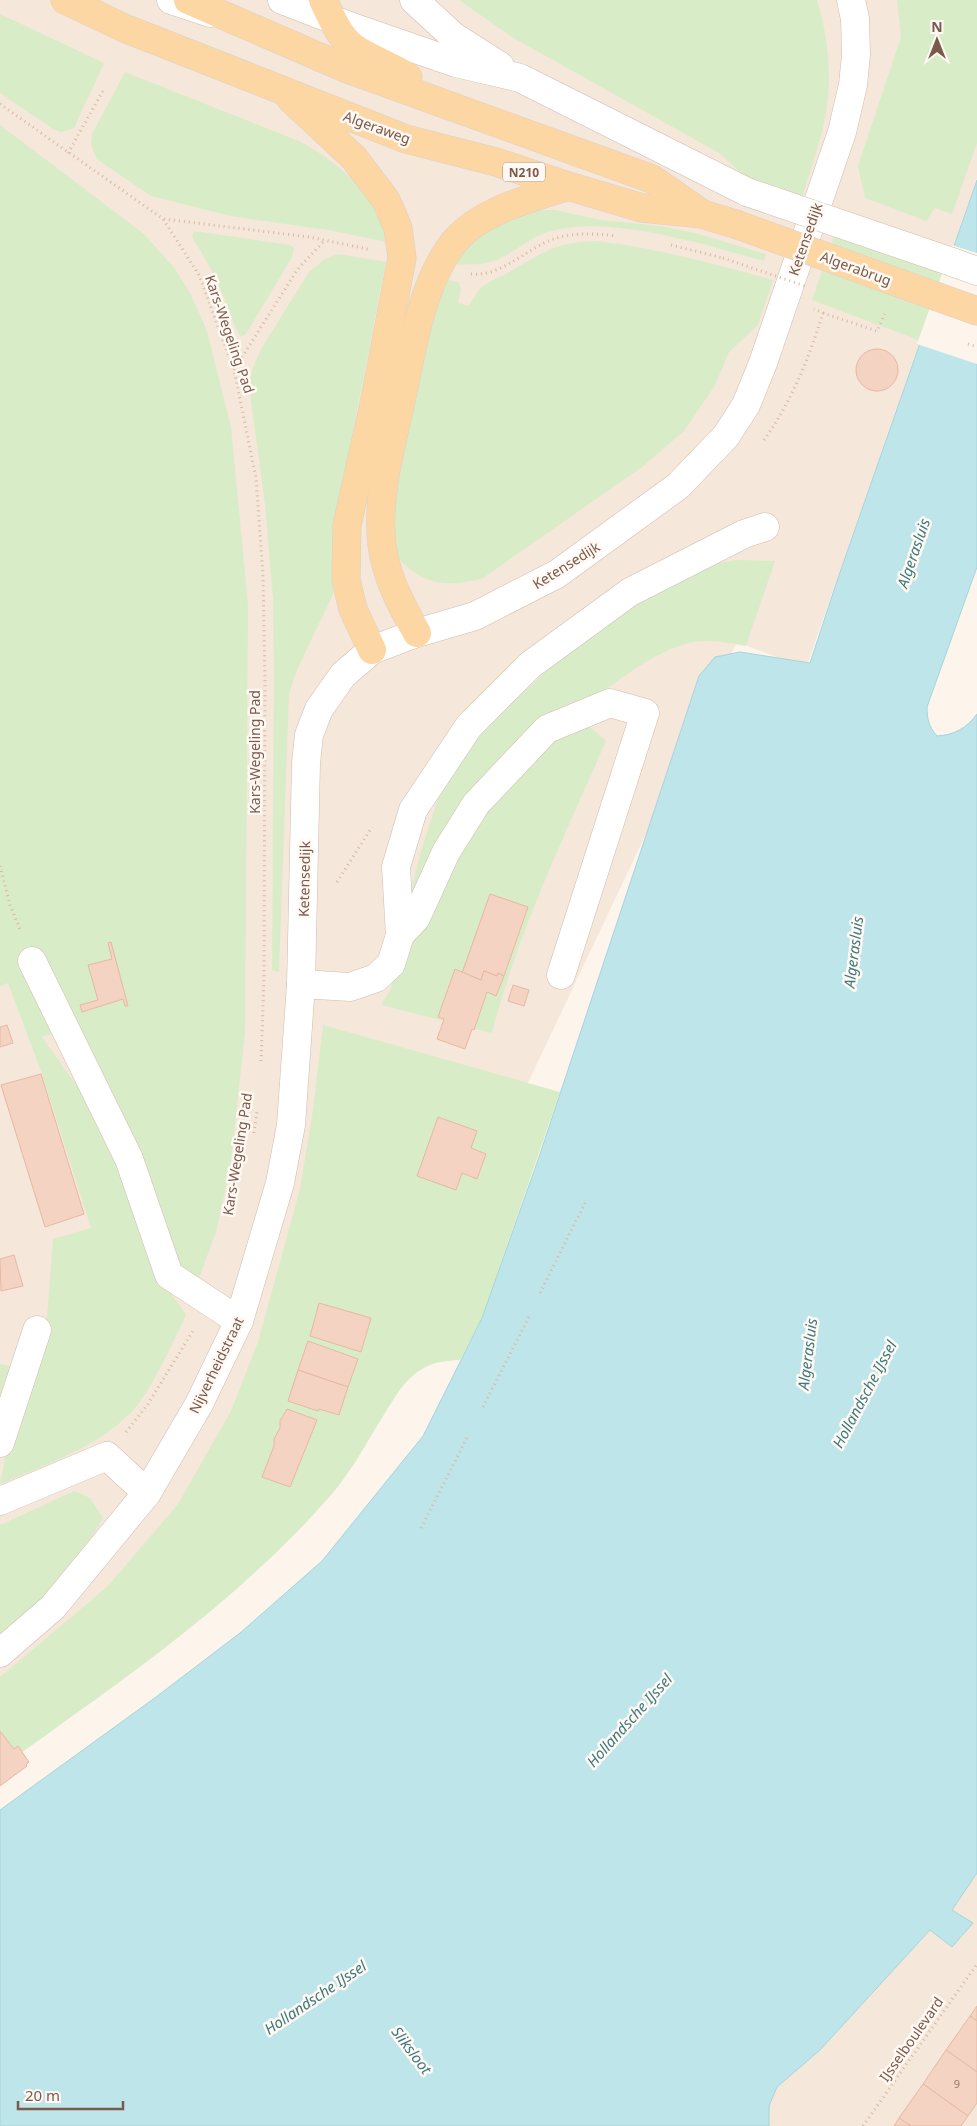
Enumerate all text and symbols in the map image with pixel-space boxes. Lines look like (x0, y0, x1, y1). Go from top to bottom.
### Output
north arrow (912, 15, 962, 65)
text: N (931, 17, 943, 36)
street label: Algeraweg (341, 106, 413, 148)
road number: N210 (503, 162, 545, 182)
street label: Ketensedijk (784, 199, 827, 278)
street label: Algerabrug (818, 246, 894, 290)
street label: Kars-Wegeling Pad (201, 272, 259, 396)
water label: Algerasluis (891, 515, 934, 591)
street label: Ketensedijk (529, 537, 604, 593)
street label: Kars-Wegeling Pad (245, 690, 264, 814)
street label: Ketensedijk (294, 840, 314, 917)
water label: Algerasluis (839, 915, 867, 990)
street label: Kars-Wegeling Pad (218, 1091, 256, 1217)
street label: Nijverheidstraat (184, 1313, 248, 1417)
water label: Algerasluis (793, 1317, 821, 1392)
water label: Hollandsche IJssel (827, 1336, 901, 1451)
water label: Hollandsche IJssel (582, 1668, 677, 1771)
water label: Hollandsche IJssel (260, 1955, 371, 2039)
street label: IJsselboulevard (875, 1993, 947, 2085)
water label: Sliksloot (387, 2022, 437, 2079)
house number: 9 (954, 2076, 960, 2091)
scale bar (18, 2078, 122, 2110)
text: 20 m (25, 2085, 60, 2105)

